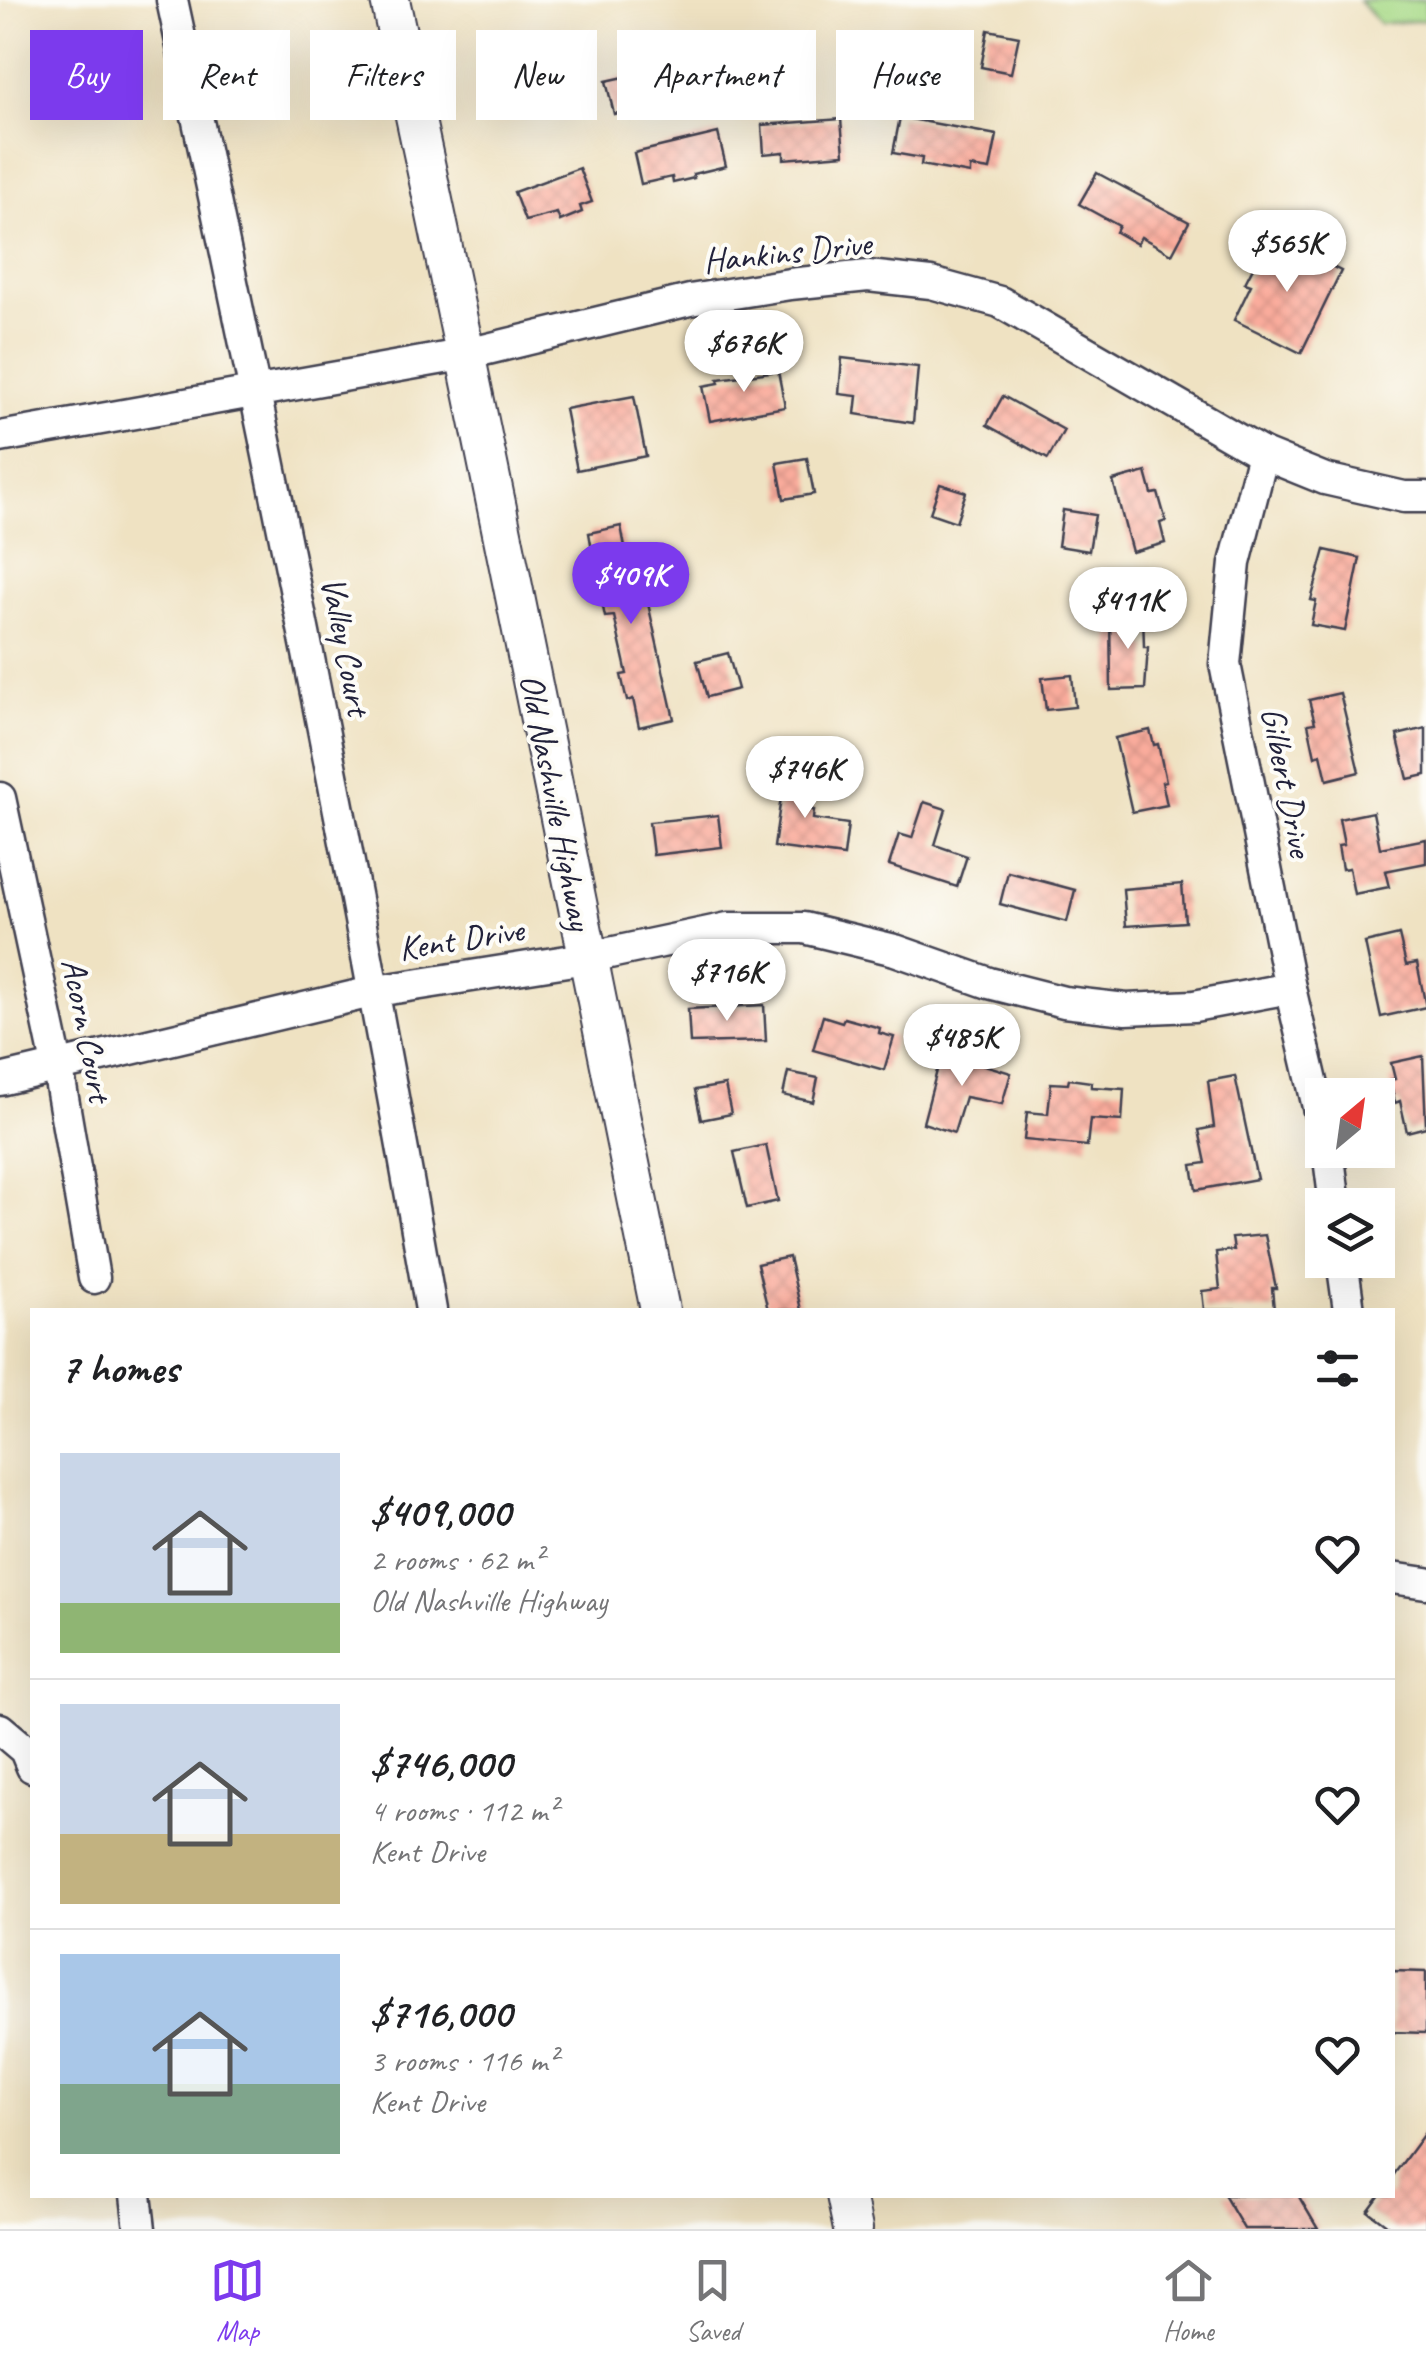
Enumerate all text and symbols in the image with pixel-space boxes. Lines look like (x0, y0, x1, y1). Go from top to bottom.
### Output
chip: Buy (30, 30, 143, 120)
chip: Rent (163, 30, 290, 120)
chip: Filters (310, 30, 456, 120)
chip: New (476, 30, 597, 120)
chip: Apartment (617, 30, 816, 120)
chip: House (836, 30, 974, 120)
pin: $565K (1217, 210, 1357, 295)
street label: Hankins Drive (701, 221, 876, 283)
text: $565K (1250, 222, 1324, 263)
pin: $676K (674, 310, 814, 395)
text: $676K (706, 322, 782, 363)
pin: $409K (561, 542, 701, 627)
text: $409K (594, 554, 668, 595)
pin: $411K (1058, 567, 1198, 652)
street label: Valley Court (311, 573, 382, 723)
text: $411K (1091, 579, 1165, 620)
street label: Old Nashville Highway (509, 670, 603, 936)
street label: Gilbert Drive (1250, 703, 1324, 863)
pin: $746K (735, 736, 875, 821)
text: $746K (768, 748, 842, 789)
street label: Kent Drive (395, 907, 529, 971)
pin: $716K (657, 939, 797, 1024)
text: $716K (690, 951, 764, 992)
street label: Acorn Court (51, 954, 124, 1109)
pin: $485K (892, 1004, 1032, 1089)
text: $485K (925, 1016, 999, 1057)
north arrow (1305, 1078, 1395, 1168)
map controls (1305, 1078, 1395, 1278)
button: layers (1305, 1188, 1395, 1278)
icon: filters (1310, 1341, 1365, 1396)
text: 7 homes (60, 1342, 178, 1395)
text: $409,000 (370, 1486, 510, 1539)
icon: home (140, 1493, 260, 1613)
icon: heart (1310, 1526, 1365, 1581)
text: 2 rooms · 62 m² (370, 1539, 543, 1580)
text: Old Nashville Highway (370, 1580, 607, 1621)
text: $746,000 (370, 1737, 511, 1790)
icon: home (140, 1744, 260, 1864)
icon: heart (1310, 1777, 1365, 1832)
text: 4 rooms · 112 m² (370, 1790, 557, 1831)
text: Kent Drive (370, 1831, 485, 1872)
text: $716,000 (370, 1987, 511, 2040)
icon: home (140, 1994, 260, 2114)
icon: heart (1310, 2027, 1365, 2082)
text: 3 rooms · 116 m² (370, 2040, 557, 2081)
text: Kent Drive (370, 2081, 485, 2122)
tab: Map (210, 2253, 265, 2348)
tab: Saved (685, 2253, 740, 2348)
tab: Home (1161, 2253, 1216, 2348)

